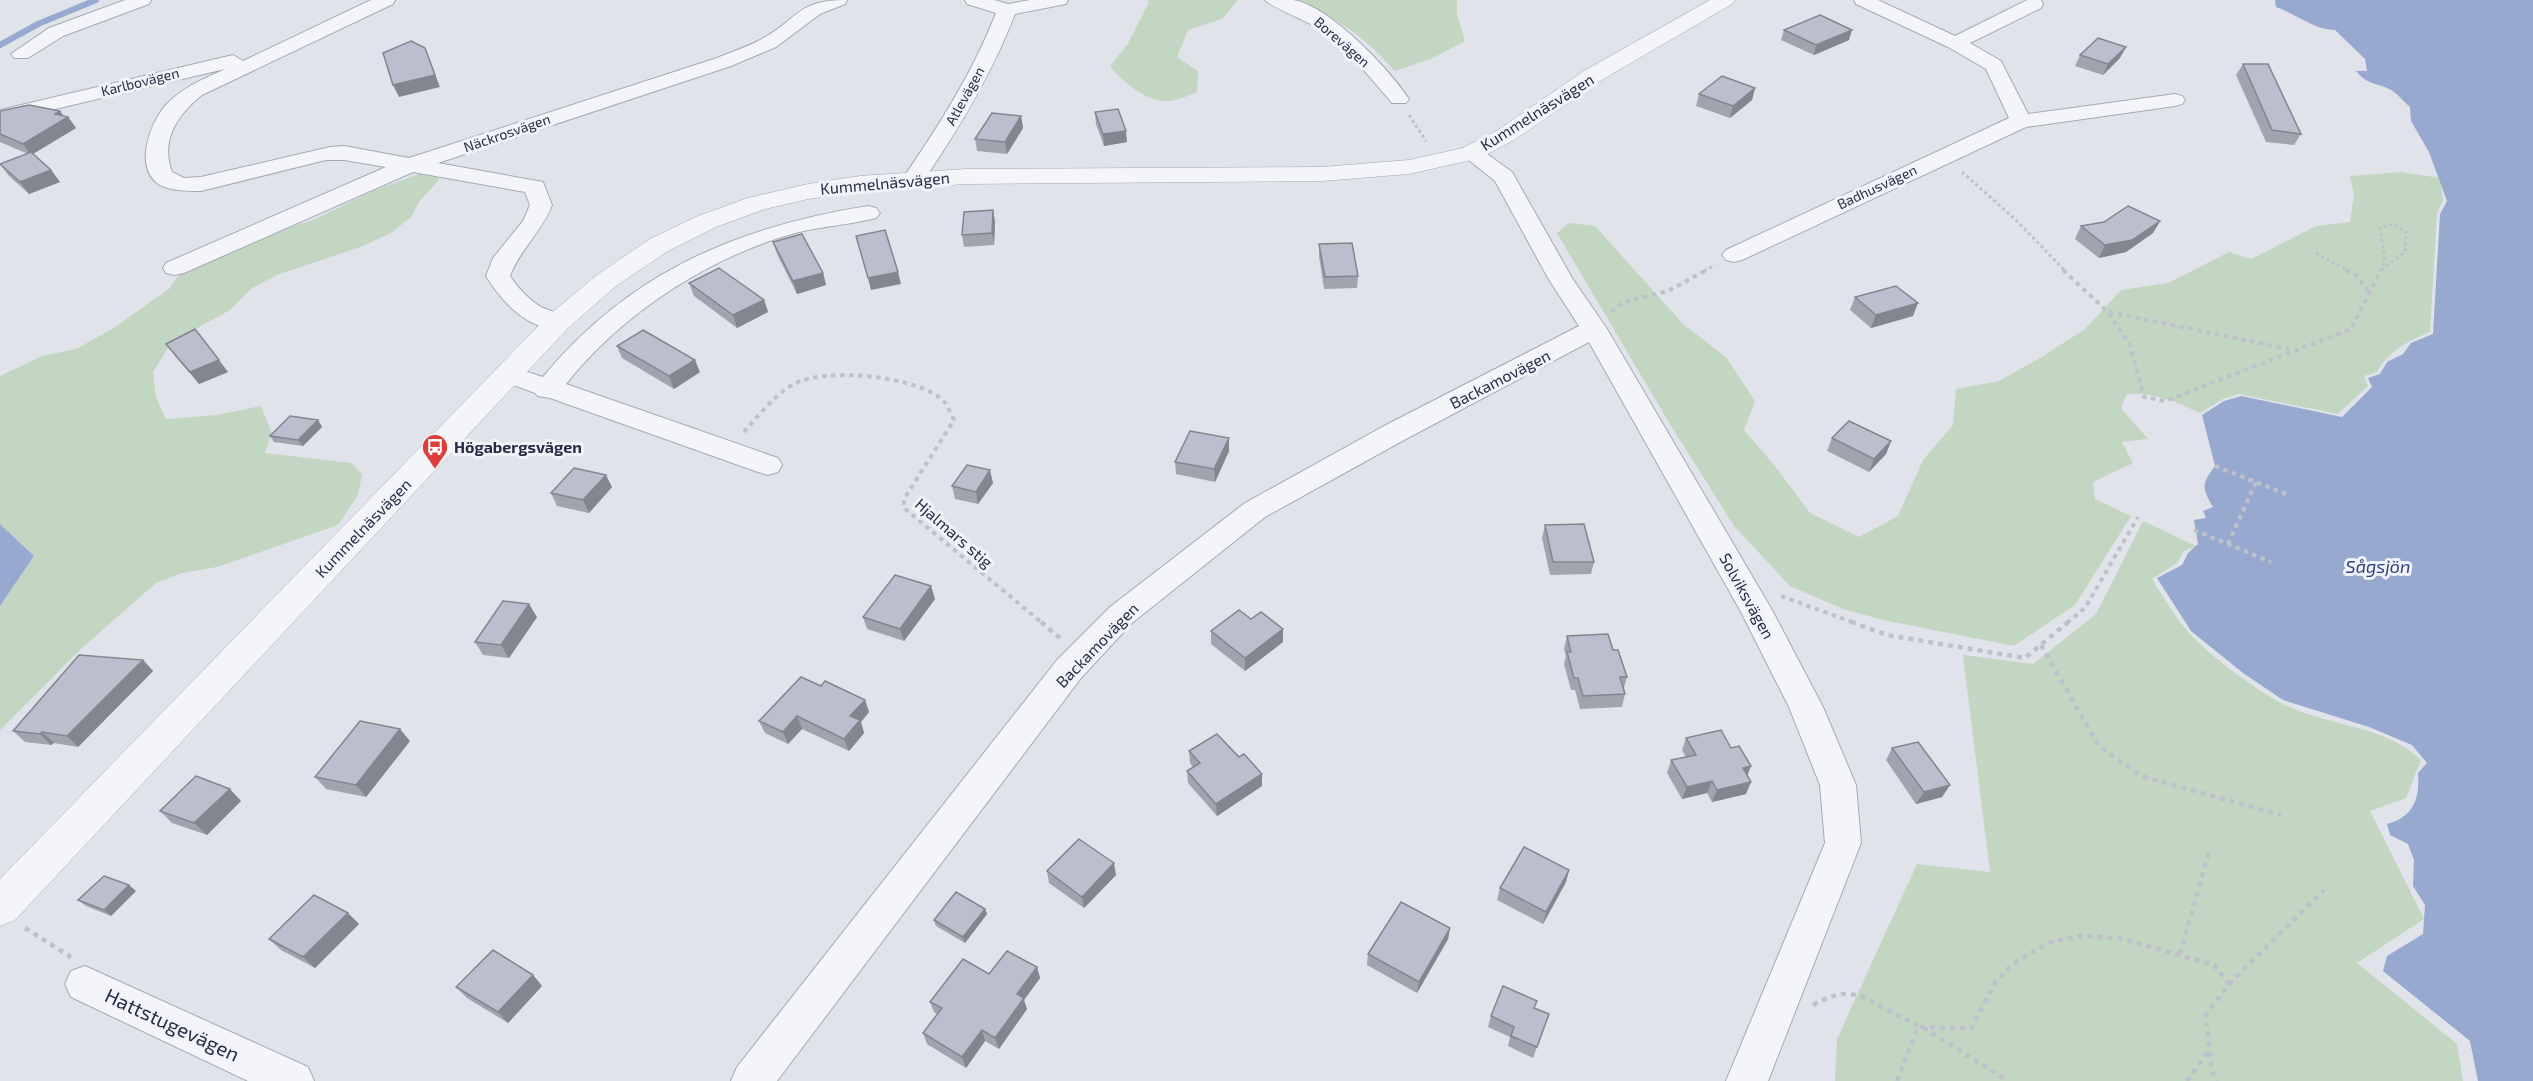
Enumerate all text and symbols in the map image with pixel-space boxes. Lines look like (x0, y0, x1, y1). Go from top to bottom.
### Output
street label: Borevägen (1311, 13, 1374, 70)
street label: Karlbovägen (99, 64, 181, 99)
street label: Atlevägen (942, 64, 988, 128)
street label: Kummelnäsvägen (1477, 69, 1597, 154)
street label: Näckrosvägen (461, 110, 552, 155)
street label: Badhusvägen (1834, 161, 1919, 212)
street label: Kummelnäsvägen (819, 167, 951, 198)
street label: Backamovägen (1446, 345, 1553, 412)
bus stop icon: Högabergsvägen (420, 432, 450, 470)
place label: Högabergsvägen (454, 437, 582, 456)
street label: Kummelnäsvägen (311, 474, 415, 581)
street label: Hjalmars stig (911, 494, 997, 572)
street label: Solviksvägen (1716, 550, 1779, 642)
water label: Sågsjön (2346, 555, 2410, 577)
street label: Backamovägen (1051, 598, 1142, 691)
street label: Hattstugevägen (101, 982, 243, 1066)

